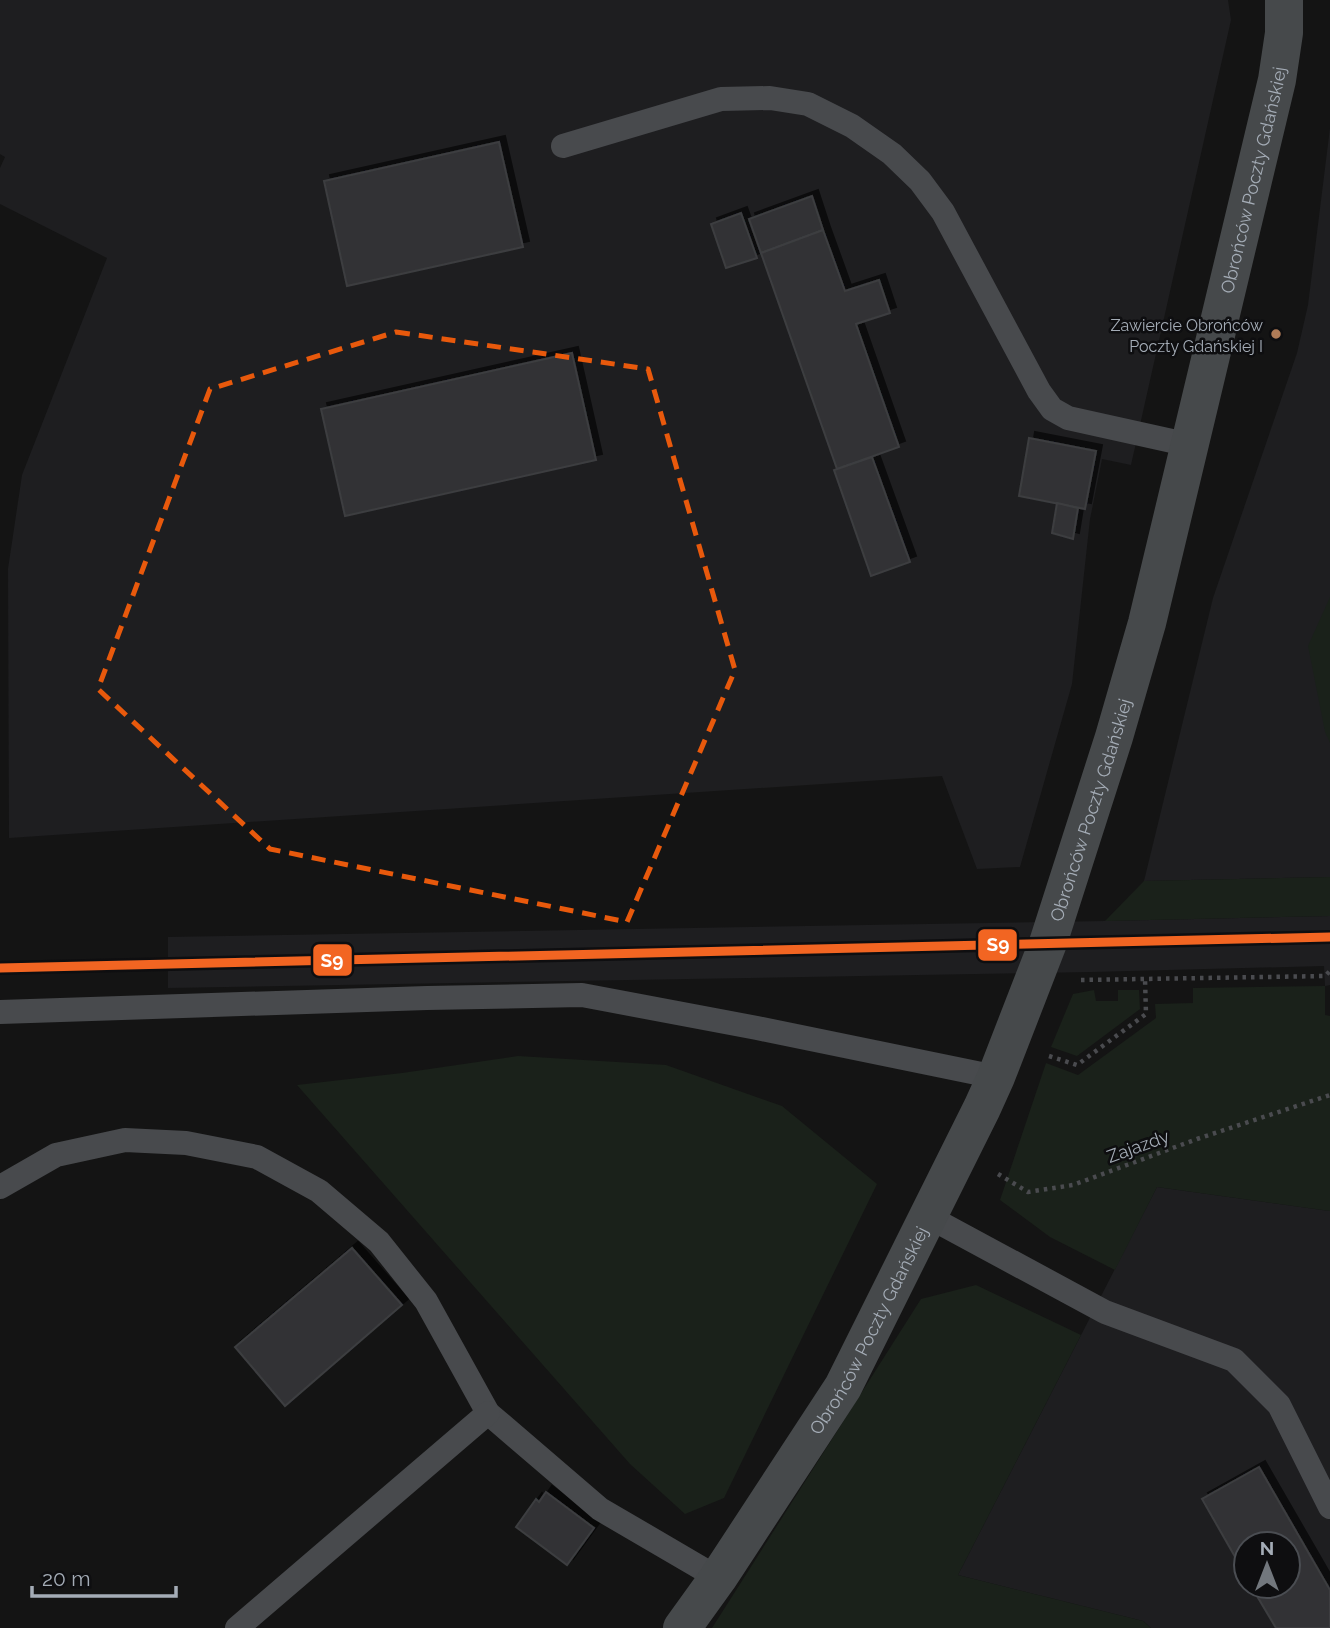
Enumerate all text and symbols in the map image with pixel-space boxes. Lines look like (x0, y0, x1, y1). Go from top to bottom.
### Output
street label: Obrońców Poczty Gdańskiej (1216, 65, 1289, 295)
place label: Zawiercie Obrońców Poczty Gdańskiej I (1110, 316, 1263, 356)
marker: Zawiercie Obrońców Poczty Gdańskiej I (1269, 327, 1283, 341)
street label: Obrońców Poczty Gdańskiej (1045, 696, 1135, 924)
line badge: S9 (977, 928, 1018, 962)
text: S9 (987, 933, 1009, 955)
line badge: S9 (312, 943, 353, 977)
text: S9 (321, 949, 343, 971)
street label: Zajazdy (1104, 1125, 1172, 1167)
street label: Obrońców Poczty Gdańskiej (805, 1223, 932, 1438)
north arrow (1232, 1530, 1302, 1600)
text: N (1260, 1537, 1274, 1559)
scale bar (32, 1554, 175, 1598)
text: 20 m (42, 1566, 90, 1591)

